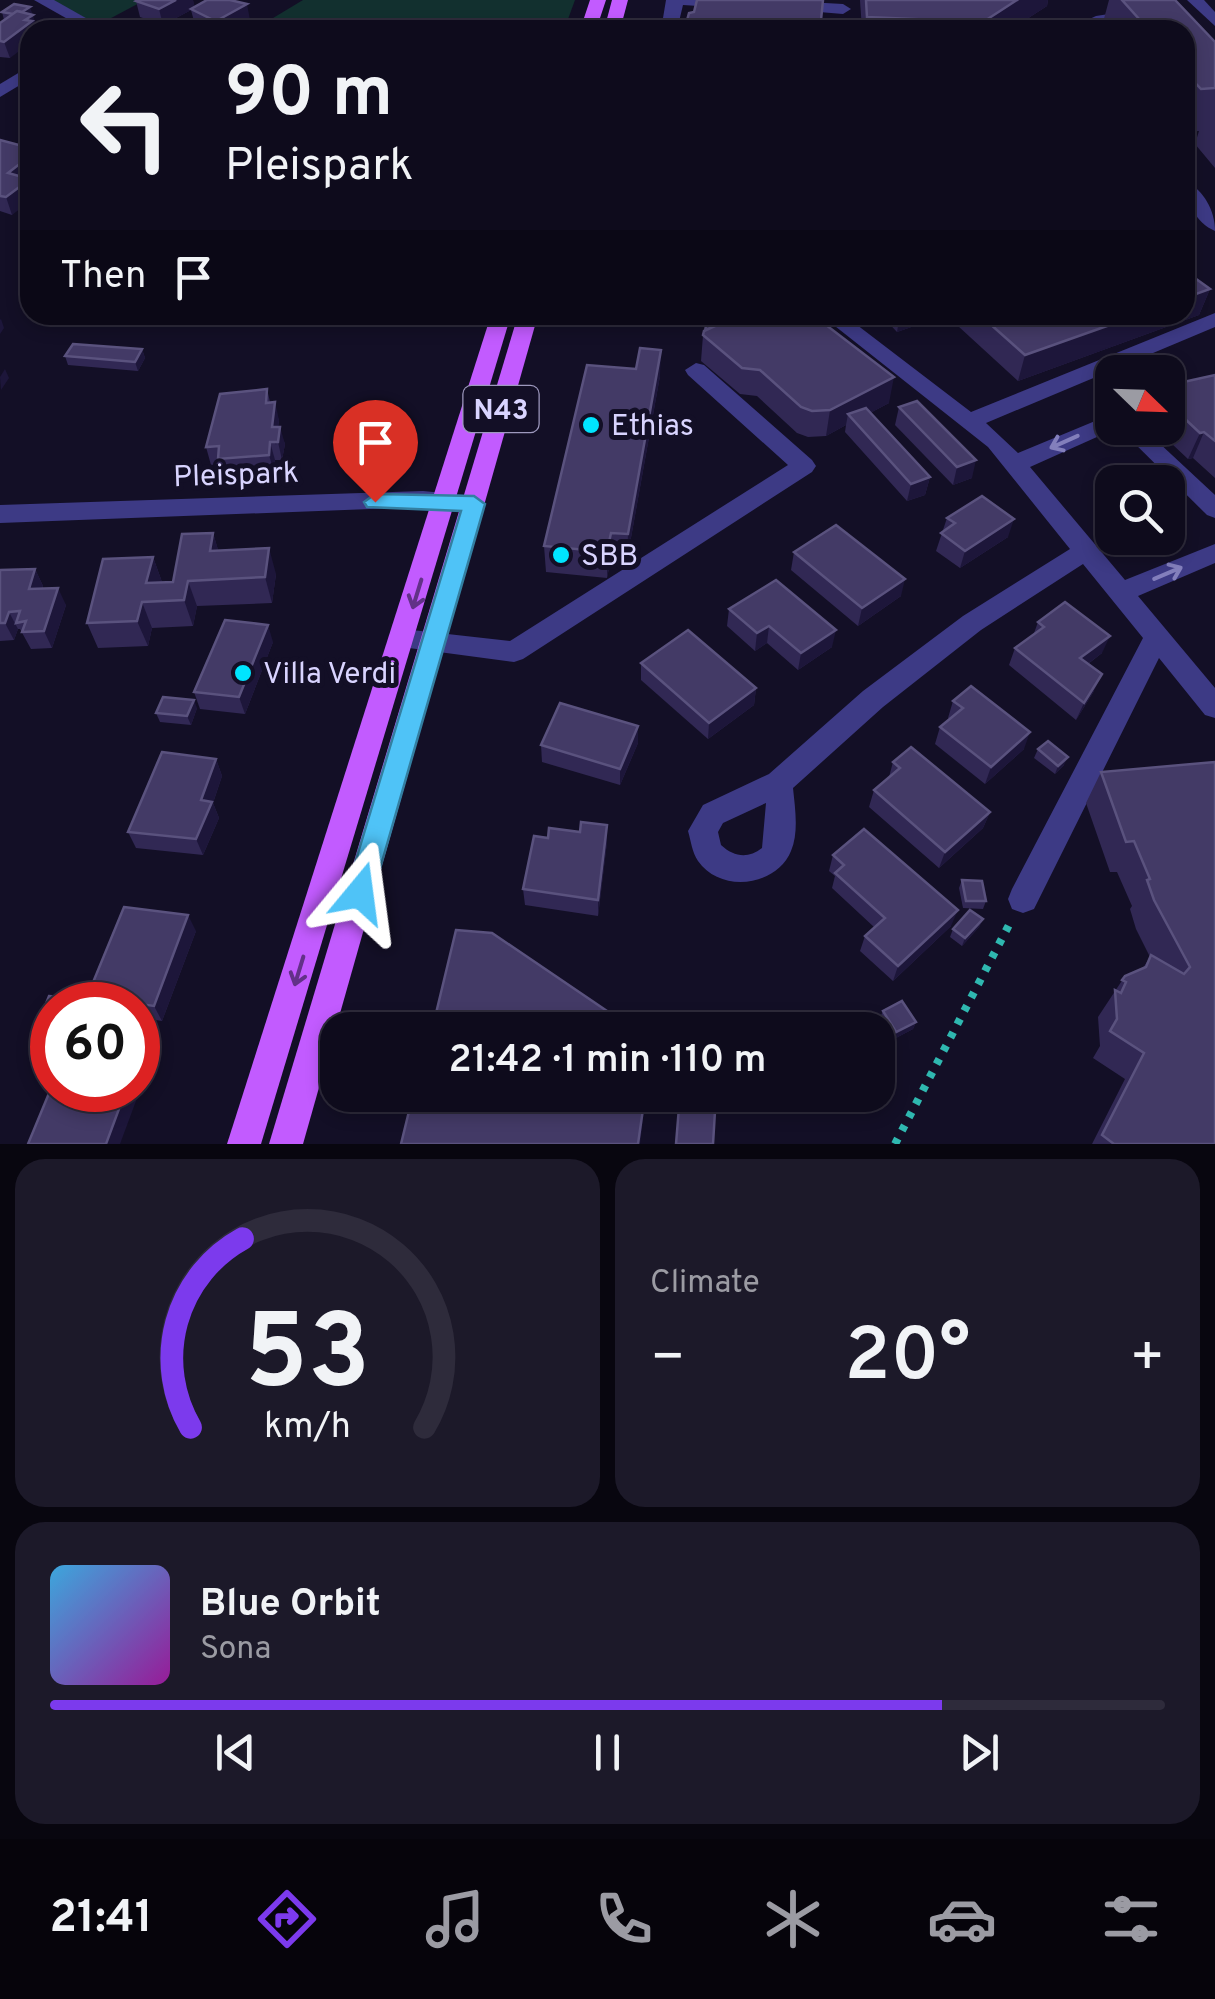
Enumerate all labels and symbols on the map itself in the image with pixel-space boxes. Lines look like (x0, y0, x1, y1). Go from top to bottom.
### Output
north arrow (1095, 355, 1185, 445)
road number: N43 (464, 386, 538, 432)
pin (333, 400, 418, 503)
place label: Ethias (611, 409, 694, 446)
marker: Ethias (580, 414, 602, 436)
one-way arrow (1049, 434, 1080, 452)
street label: Pleispark (173, 456, 299, 497)
place label: SBB (581, 539, 638, 576)
marker: SBB (550, 544, 572, 566)
one-way arrow (1152, 562, 1183, 580)
one-way arrow (407, 578, 425, 610)
place label: Villa Verdi (263, 657, 396, 694)
marker: Villa Verdi (232, 662, 254, 684)
position arrow (308, 841, 412, 945)
one-way arrow (288, 955, 306, 986)
speed limit sign: 60 (30, 982, 160, 1112)

